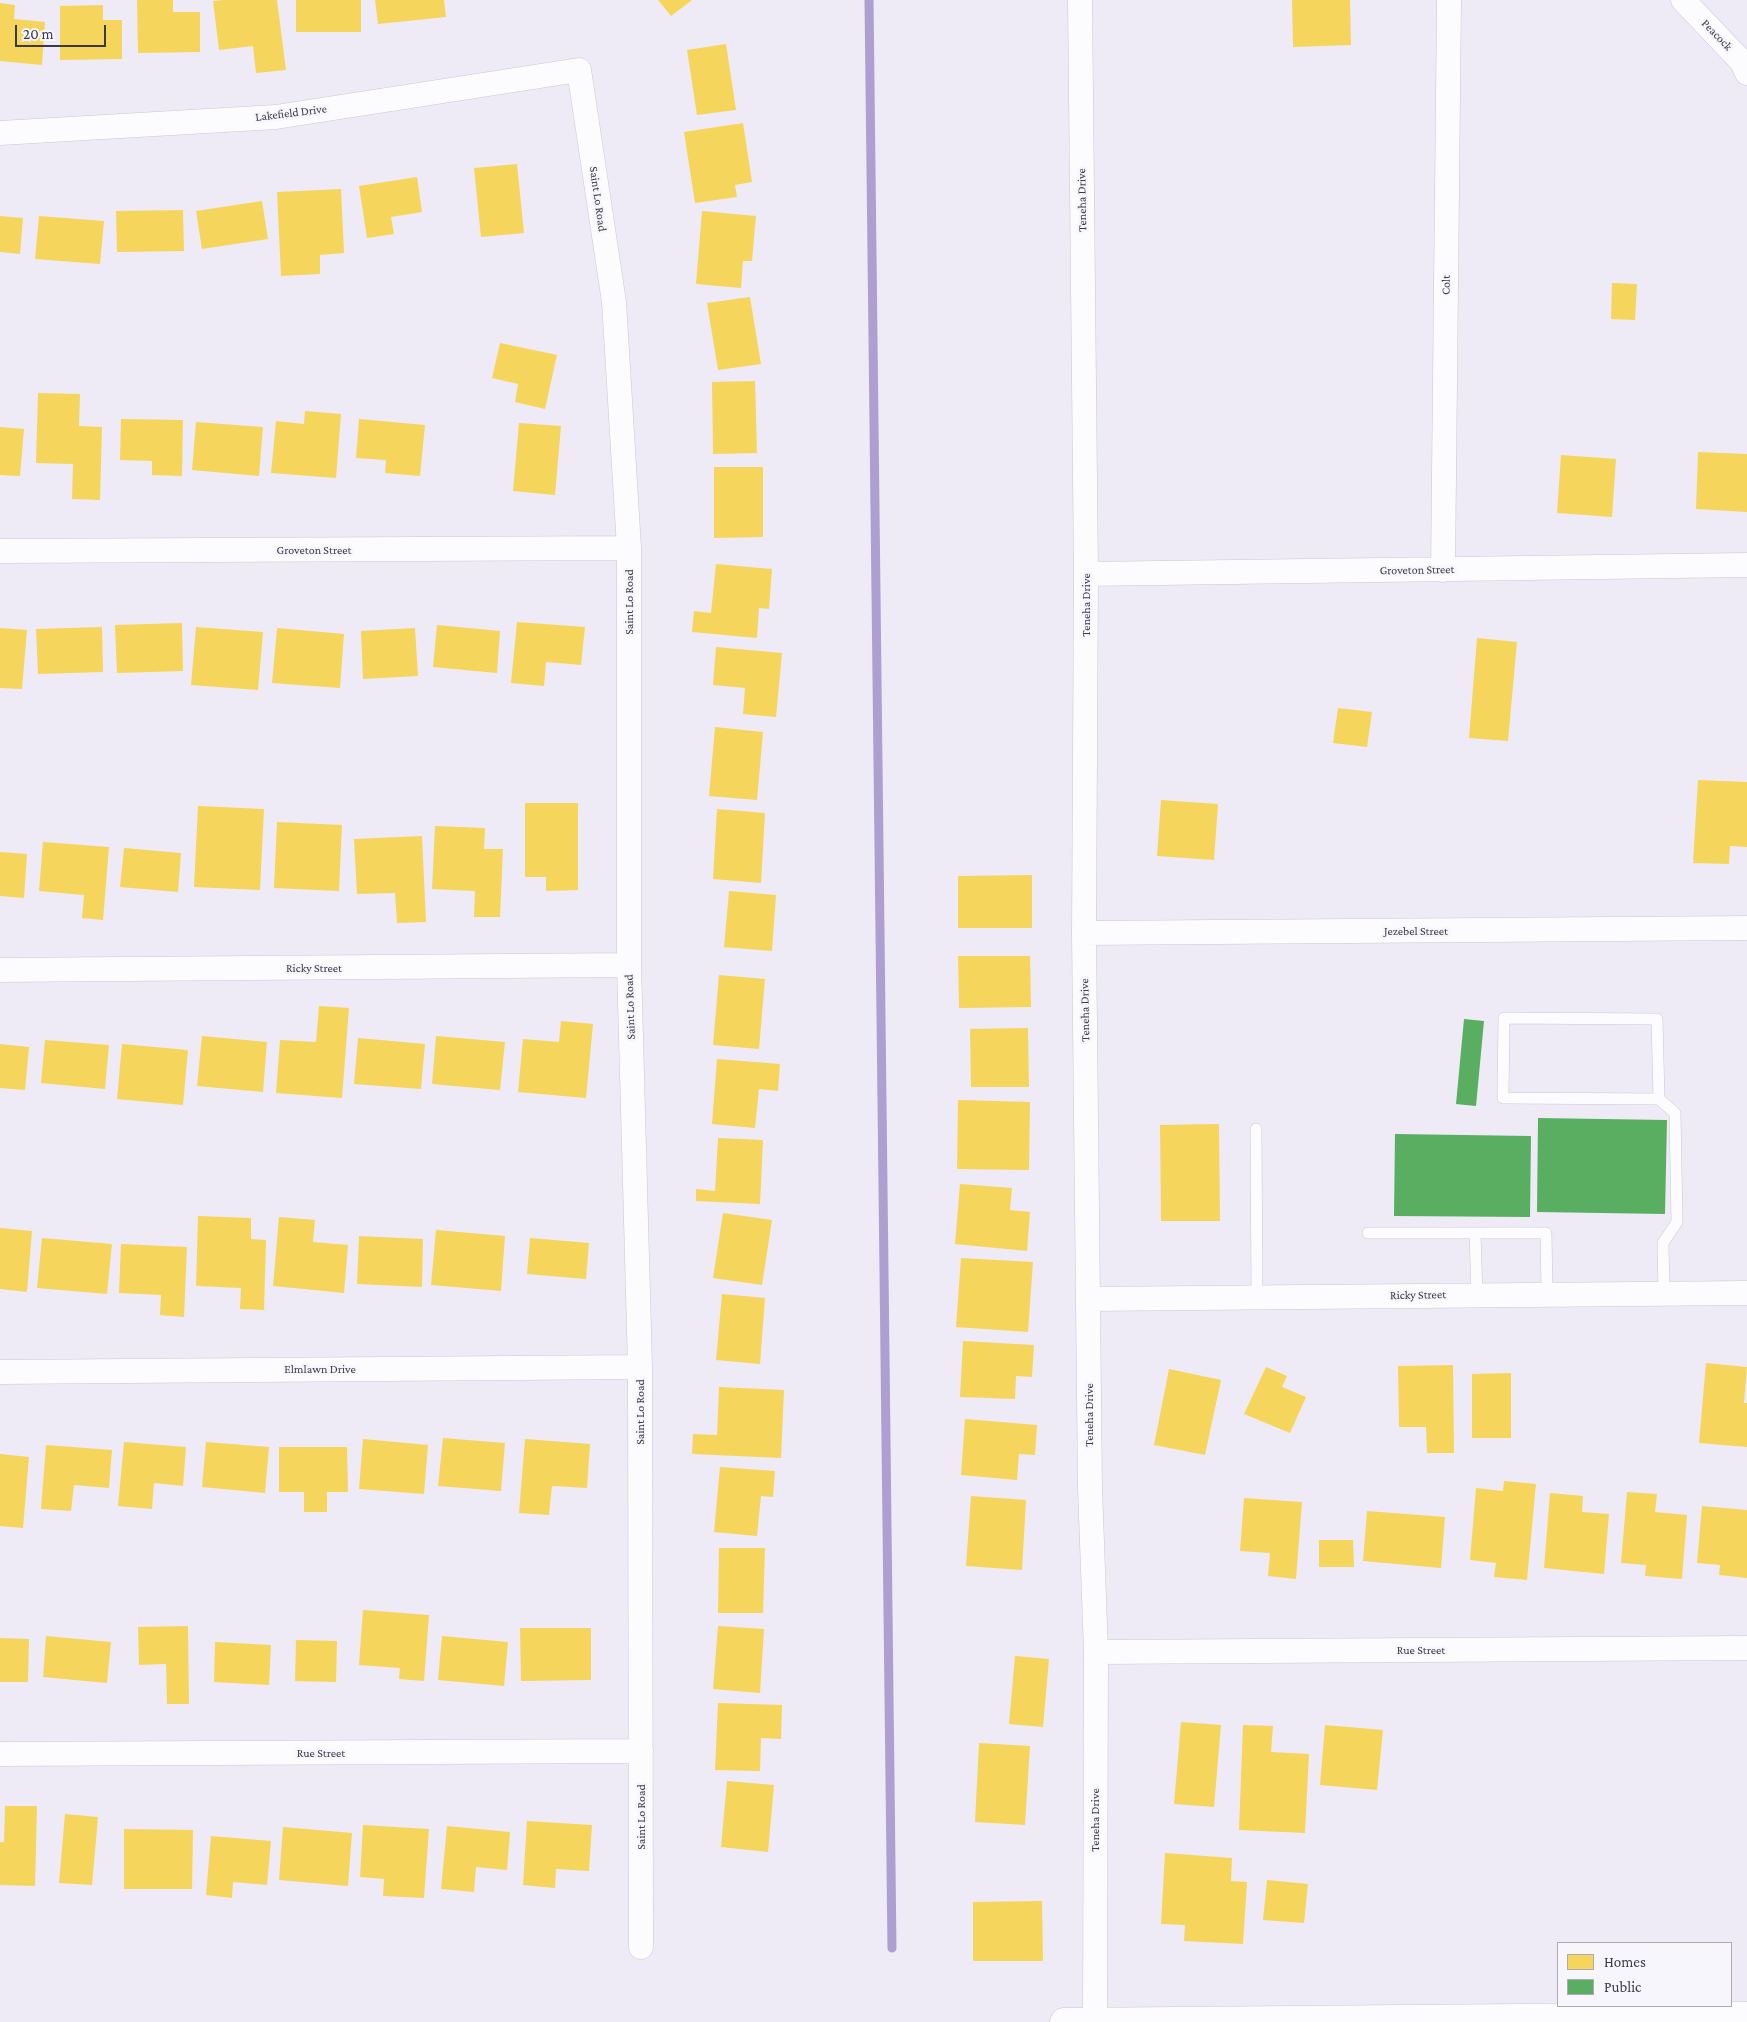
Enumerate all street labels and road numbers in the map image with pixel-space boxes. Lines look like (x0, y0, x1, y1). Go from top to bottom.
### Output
street label: Peacock (1699, 16, 1735, 54)
street label: Lakefield Drive (254, 101, 328, 125)
street label: Saint Lo Road (586, 166, 610, 232)
street label: Teneha Drive (1074, 168, 1090, 232)
street label: Colt (1439, 275, 1453, 295)
street label: Groveton Street (277, 543, 351, 557)
street label: Groveton Street (1379, 562, 1455, 578)
street label: Saint Lo Road (622, 569, 636, 635)
street label: Teneha Drive (1079, 573, 1093, 637)
street label: Jezebel Street (1384, 924, 1448, 938)
street label: Ricky Street (286, 961, 342, 975)
street label: Saint Lo Road (622, 974, 638, 1040)
street label: Teneha Drive (1077, 978, 1093, 1042)
street label: Ricky Street (1390, 1287, 1446, 1303)
street label: Elmlawn Drive (284, 1362, 356, 1376)
street label: Saint Lo Road (633, 1379, 647, 1445)
street label: Teneha Drive (1082, 1383, 1096, 1447)
street label: Rue Street (1397, 1643, 1445, 1657)
street label: Rue Street (297, 1746, 345, 1760)
street label: Saint Lo Road (634, 1784, 648, 1850)
street label: Teneha Drive (1088, 1788, 1102, 1852)

